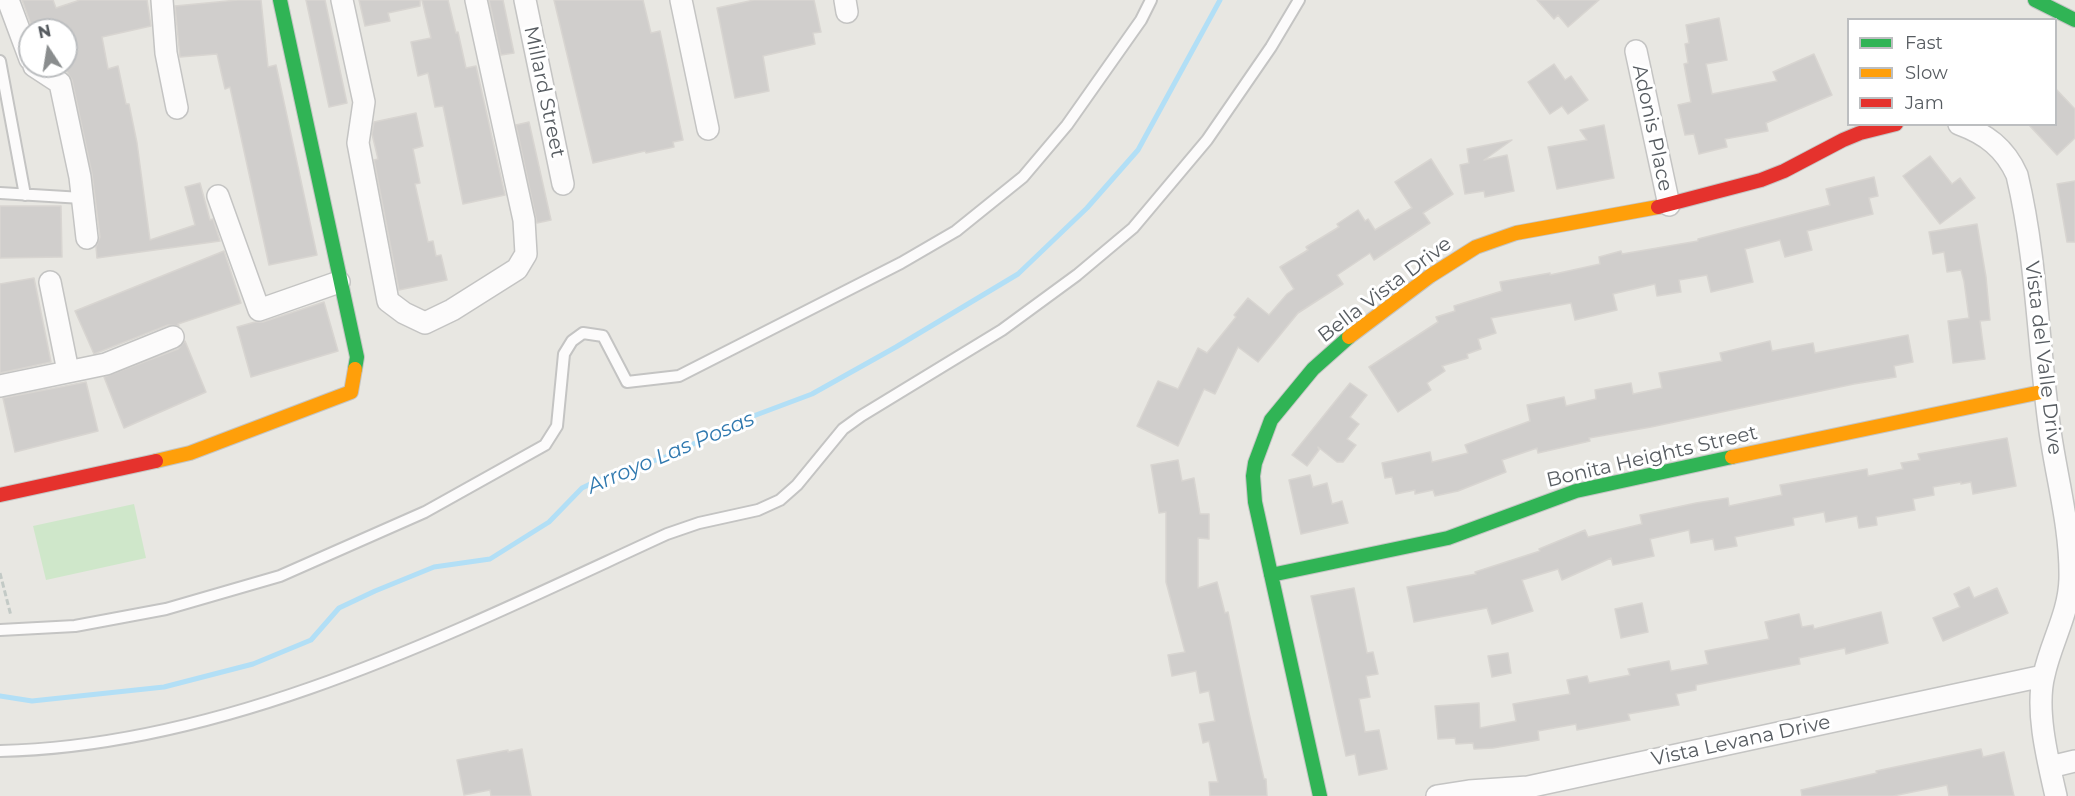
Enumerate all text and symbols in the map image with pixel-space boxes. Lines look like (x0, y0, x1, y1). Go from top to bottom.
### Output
north arrow (18, 18, 78, 78)
legend (1847, 18, 2057, 126)
text: N (36, 21, 53, 42)
street label: Millard Street (518, 24, 570, 160)
text: Fast (1905, 32, 1943, 54)
street label: Adonis Place (1627, 62, 1677, 194)
text: Slow (1905, 62, 1948, 84)
text: Jam (1905, 92, 1944, 114)
street label: Bella Vista Drive (1314, 232, 1456, 348)
street label: Vista del Valle Drive (2019, 260, 2067, 456)
water label: Arroyo Las Posas (584, 406, 758, 500)
street label: Bonita Heights Street (1544, 421, 1760, 493)
street label: Vista Levana Drive (1649, 710, 1833, 772)

